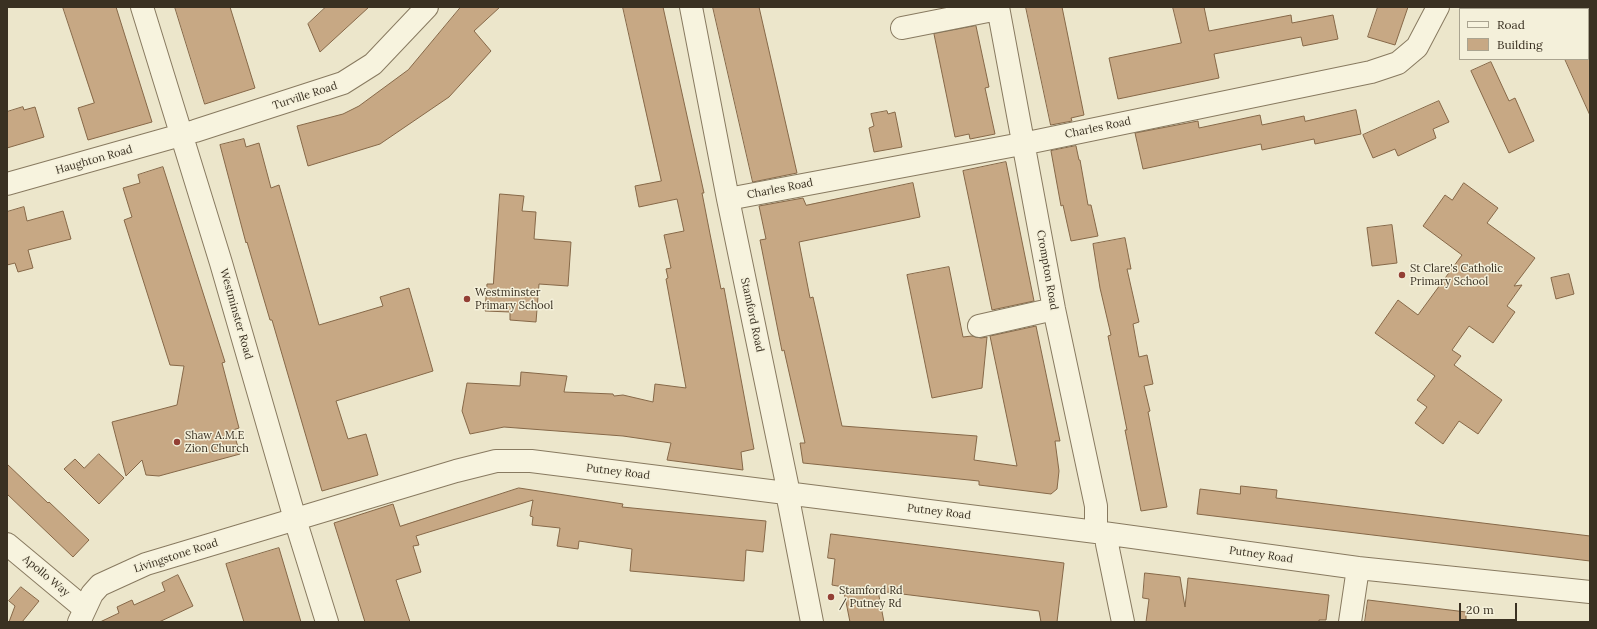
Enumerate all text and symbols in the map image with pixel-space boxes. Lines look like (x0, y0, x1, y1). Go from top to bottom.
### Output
legend (1459, 8, 1589, 60)
text: Road (1497, 17, 1525, 32)
text: Building (1497, 37, 1543, 52)
street label: Turville Road (271, 79, 339, 113)
street label: Charles Road (1064, 115, 1132, 141)
street label: Haughton Road (54, 143, 134, 177)
street label: Charles Road (746, 176, 814, 202)
street label: Crompton Road (1033, 229, 1061, 311)
place label: St Clare's Catholic Primary School (1410, 262, 1503, 288)
street label: Westminster Road (217, 267, 255, 361)
marker: St Clare's Catholic Primary School (1397, 270, 1407, 280)
street label: Stamford Road (738, 277, 766, 353)
place label: Westminster Primary School (475, 286, 553, 312)
marker: Westminster Primary School (462, 294, 472, 304)
place label: Shaw A.M.E Zion Church (185, 429, 249, 455)
marker: Shaw A.M.E Zion Church (172, 437, 182, 447)
street label: Putney Road (585, 462, 651, 482)
street label: Putney Road (906, 502, 972, 522)
street label: Livingstone Road (132, 536, 220, 576)
street label: Putney Road (1228, 544, 1294, 566)
street label: Apollo Way (20, 553, 72, 599)
place label: Stamford Rd / Putney Rd (839, 584, 903, 610)
marker: Stamford Rd / Putney Rd (826, 592, 836, 602)
scale bar (1461, 595, 1519, 621)
text: 20 m (1466, 602, 1494, 617)

